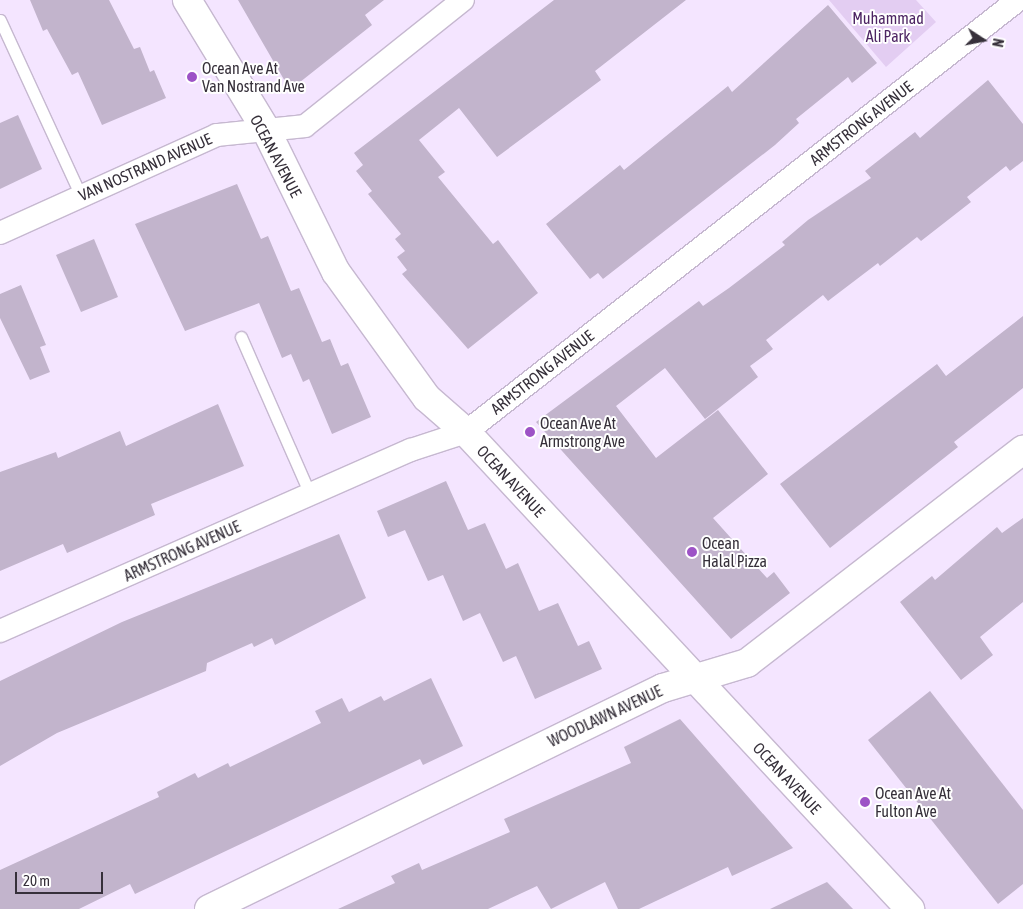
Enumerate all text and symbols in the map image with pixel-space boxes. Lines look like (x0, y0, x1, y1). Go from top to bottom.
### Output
park label: Muhammad Ali Park (852, 8, 924, 46)
north arrow (958, 15, 1008, 65)
text: N (989, 37, 1006, 48)
place label: Ocean Ave At Van Nostrand Ave (202, 58, 305, 96)
marker: Ocean Ave At Van Nostrand Ave (186, 71, 198, 83)
street label: ARMSTRONG AVENUE (806, 77, 916, 169)
street label: OCEAN AVENUE (246, 111, 306, 201)
street label: VAN NOSTRAND AVENUE (75, 129, 215, 205)
street label: ARMSTRONG AVENUE (487, 326, 597, 418)
place label: Ocean Ave At Armstrong Ave (540, 413, 625, 451)
marker: Ocean Ave At Armstrong Ave (524, 426, 536, 438)
street label: OCEAN AVENUE (473, 441, 549, 521)
street label: ARMSTRONG AVENUE (121, 517, 243, 585)
place label: Ocean Halal Pizza (702, 533, 767, 571)
marker: Ocean Halal Pizza (686, 546, 698, 558)
street label: WOODLAWN AVENUE (545, 681, 665, 751)
street label: OCEAN AVENUE (749, 738, 825, 818)
place label: Ocean Ave At Fulton Ave (875, 783, 951, 821)
marker: Ocean Ave At Fulton Ave (859, 796, 871, 808)
scale bar (18, 862, 105, 894)
text: 20 m (23, 872, 50, 889)

